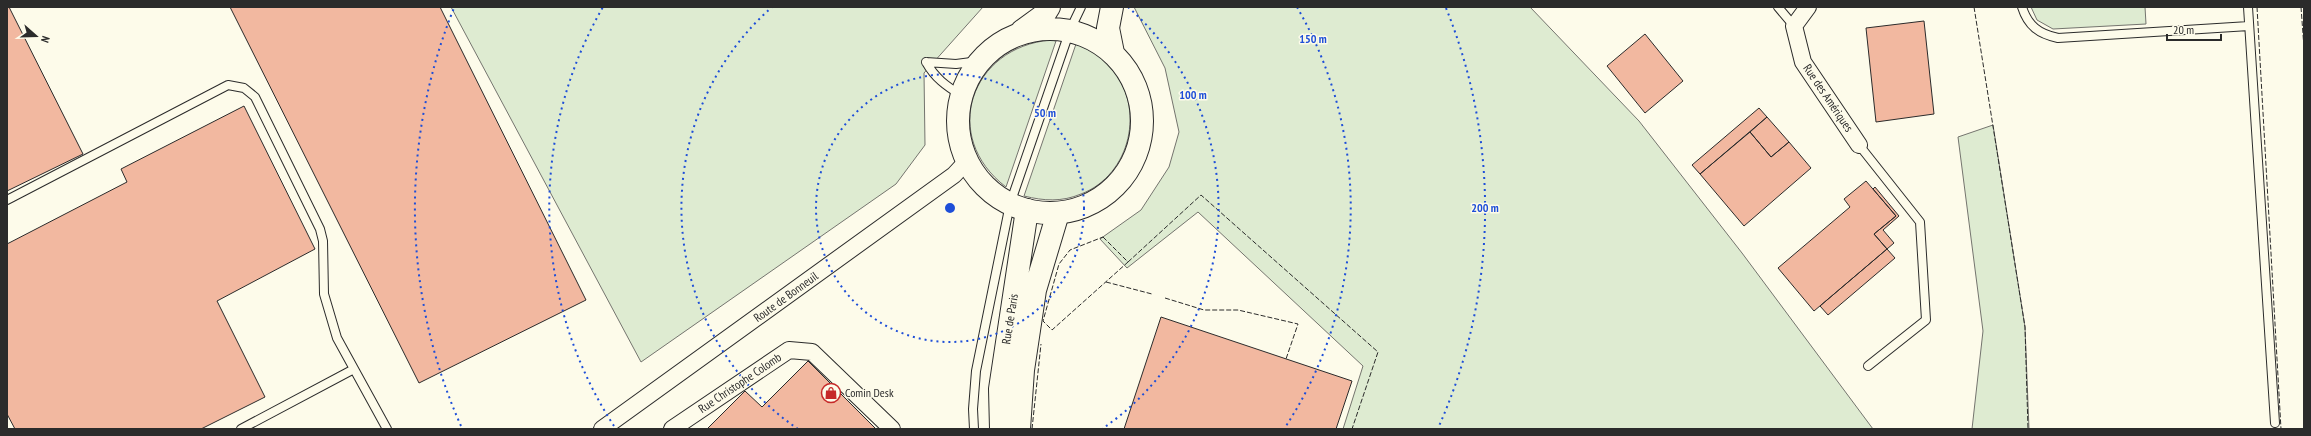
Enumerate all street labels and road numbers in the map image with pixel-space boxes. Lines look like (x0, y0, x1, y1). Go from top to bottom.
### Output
street label: Rue des Amériques (1800, 61, 1857, 135)
street label: Route de Bonneuil (751, 268, 821, 325)
street label: Rue de Paris (998, 293, 1021, 345)
street label: Rue Christophe Colomb (695, 349, 784, 416)

